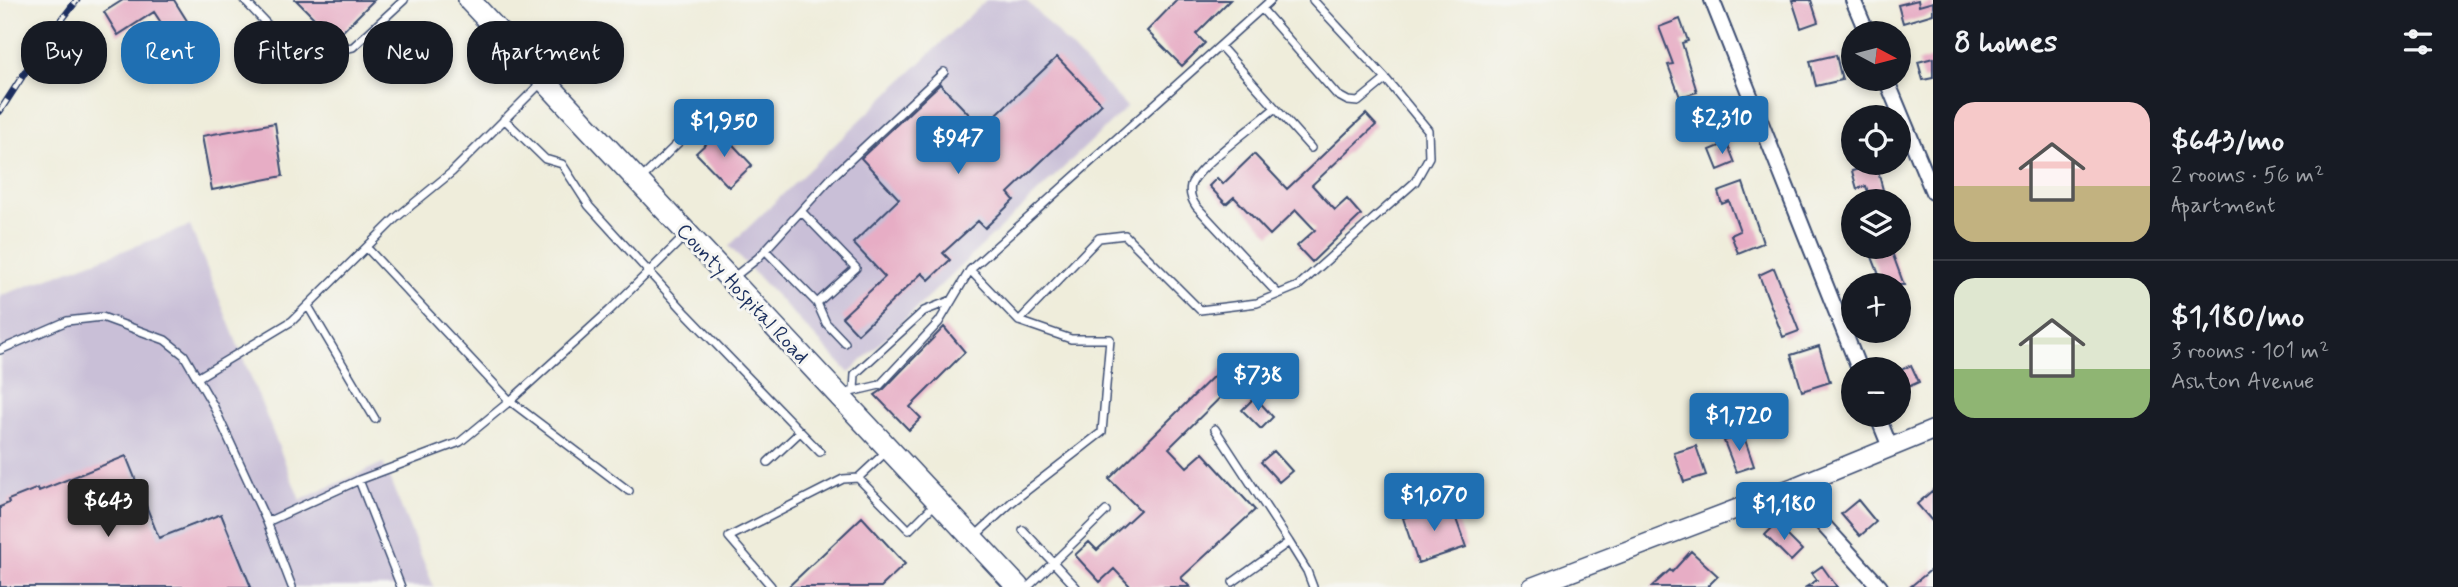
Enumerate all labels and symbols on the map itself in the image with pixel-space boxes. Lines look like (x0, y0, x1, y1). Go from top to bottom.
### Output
north arrow (1841, 21, 1911, 91)
pin: $2,310 (1665, 96, 1779, 156)
pin: $1,950 (667, 100, 781, 159)
pin: $947 (917, 116, 999, 176)
street label: County Hospital Road (670, 217, 815, 370)
pin: $738 (1217, 354, 1299, 413)
pin: $1,720 (1682, 393, 1796, 453)
pin: $1,070 (1377, 474, 1491, 533)
pin: $643 (67, 480, 149, 539)
pin: $1,180 (1727, 482, 1841, 542)

